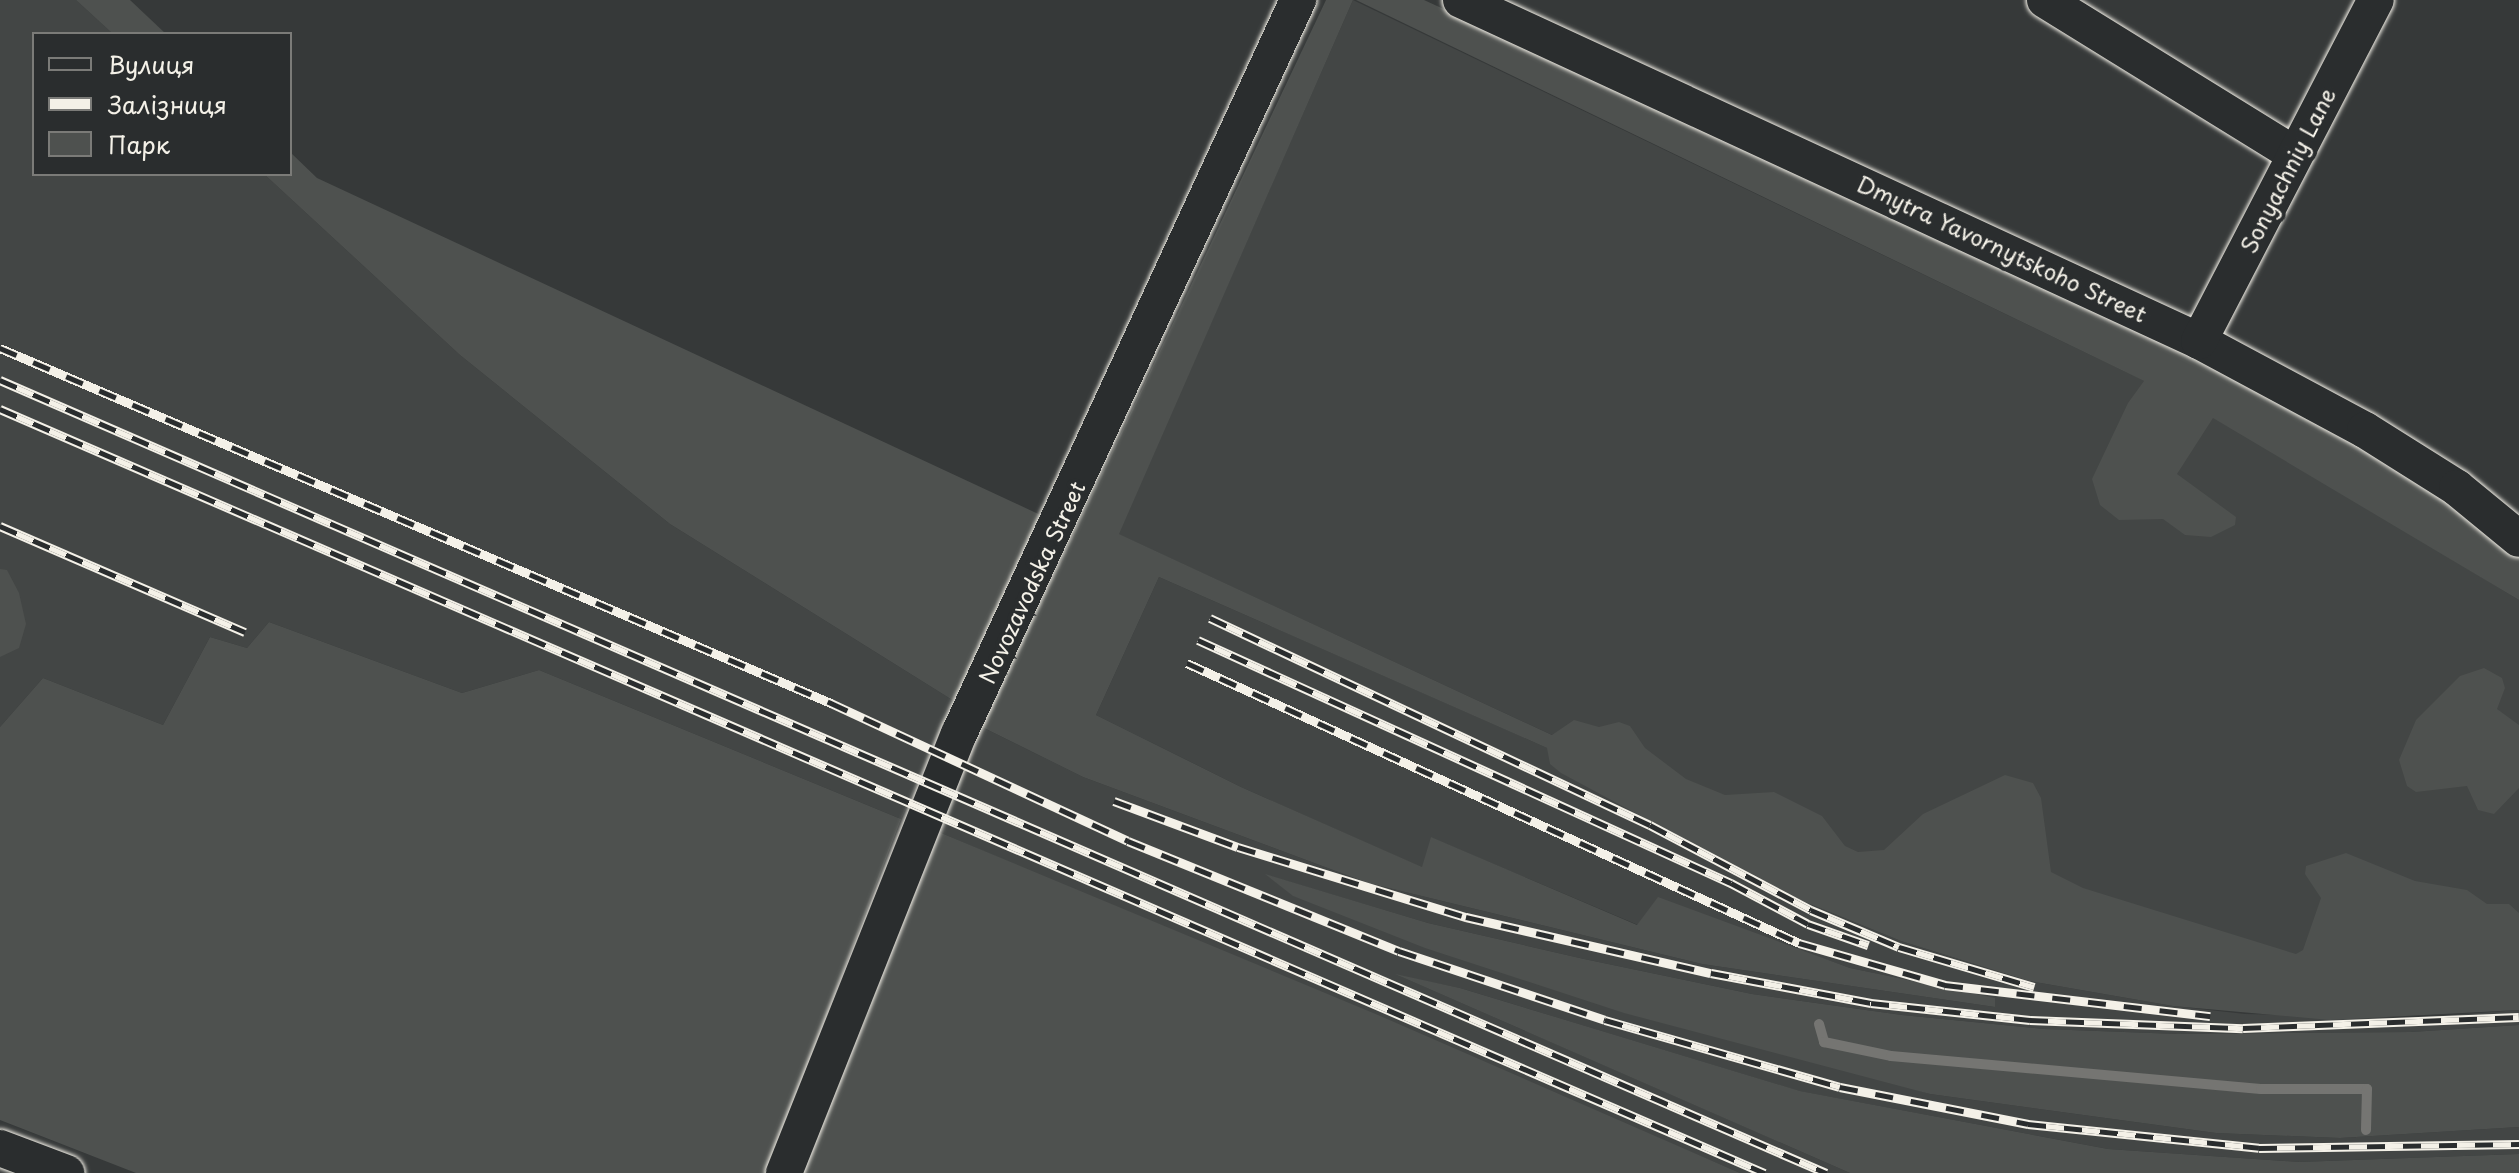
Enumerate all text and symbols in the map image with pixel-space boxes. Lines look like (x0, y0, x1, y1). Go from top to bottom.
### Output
legend (32, 32, 292, 176)
text: Вулиця (108, 46, 194, 82)
street label: Sonyachniy Lane (2234, 83, 2340, 257)
text: Залізниця (108, 86, 227, 122)
text: Парк (108, 126, 170, 162)
street label: Dmytra Yavornytskoho Street (1853, 169, 2151, 327)
street label: Novozavodska Street (972, 476, 1090, 688)

